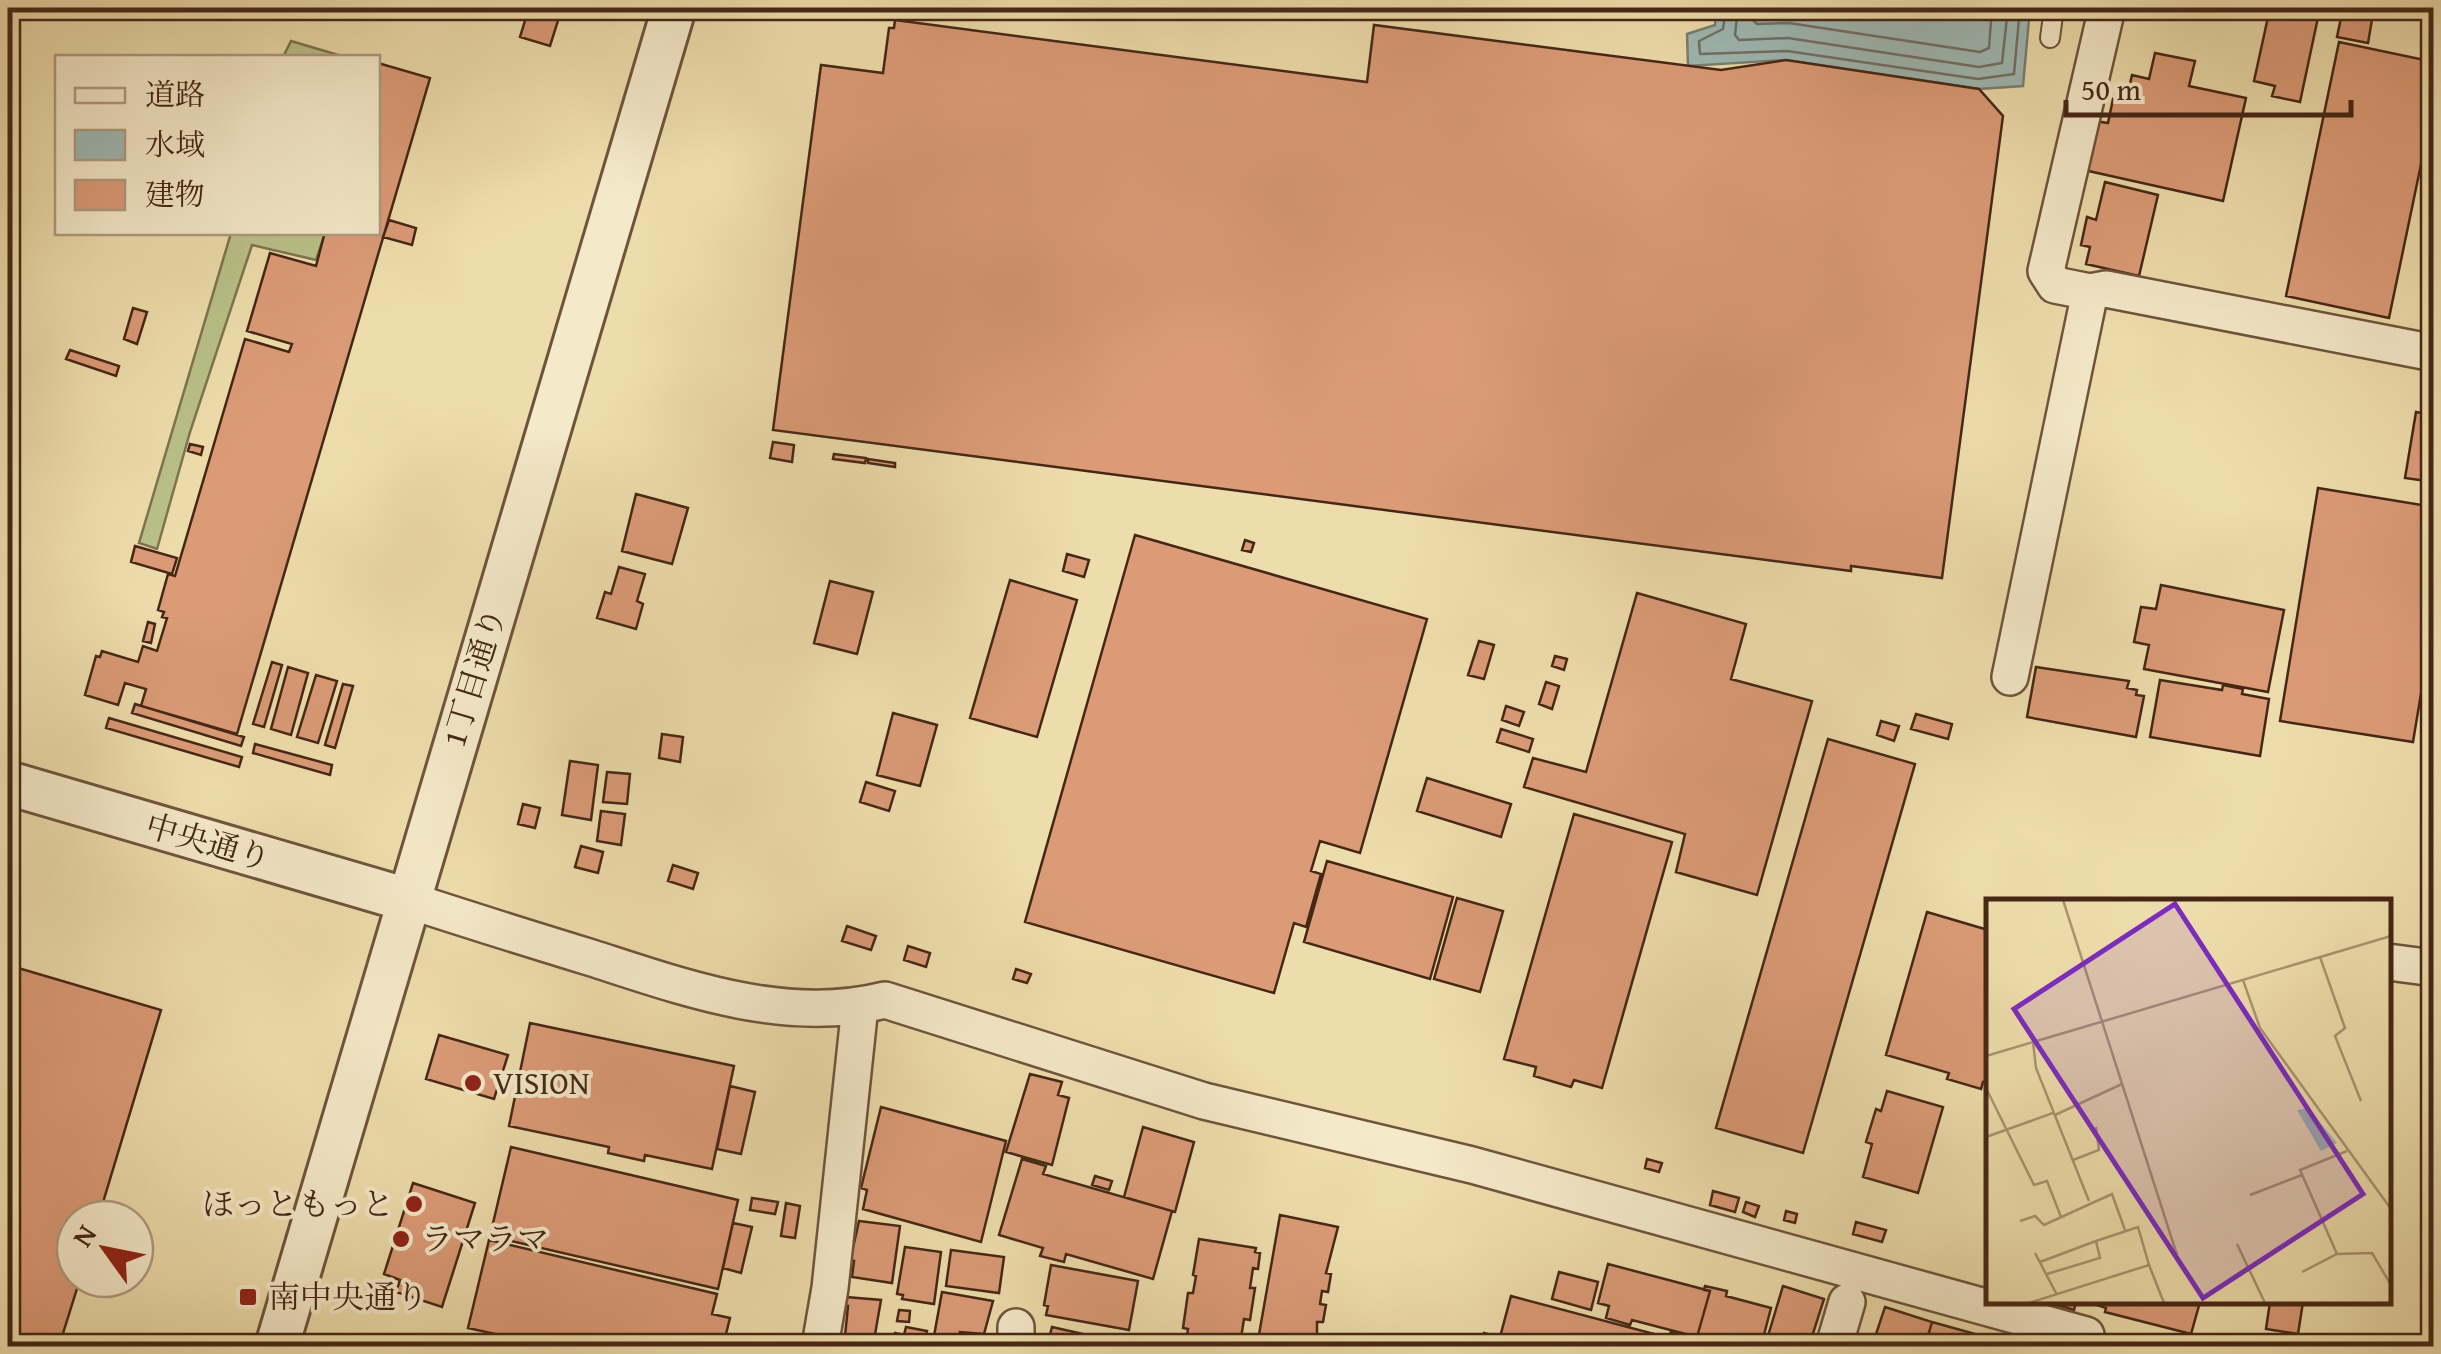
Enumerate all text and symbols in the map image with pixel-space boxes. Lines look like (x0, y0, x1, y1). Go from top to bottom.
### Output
legend (55, 55, 380, 235)
scale bar (2066, 55, 2351, 117)
text: 50 m (2081, 67, 2141, 111)
text: 道路 (145, 72, 205, 116)
text: 水域 (145, 122, 205, 166)
text: 建物 (145, 172, 205, 216)
street label: 1丁目通り (430, 601, 517, 752)
street label: 中央通り (140, 801, 276, 882)
inset map (1986, 899, 2391, 1304)
place label: VISION (493, 1059, 590, 1106)
marker: VISION (462, 1072, 484, 1094)
place label: ほっともっと (202, 1180, 394, 1227)
marker: ほっともっと (403, 1193, 425, 1215)
north arrow (55, 1199, 155, 1299)
place label: ラマラマ (421, 1215, 549, 1262)
text: N (61, 1216, 106, 1254)
marker: ラマラマ (390, 1228, 412, 1250)
place label: 南中央通り (268, 1273, 428, 1320)
marker: 南中央通り (237, 1286, 259, 1308)

